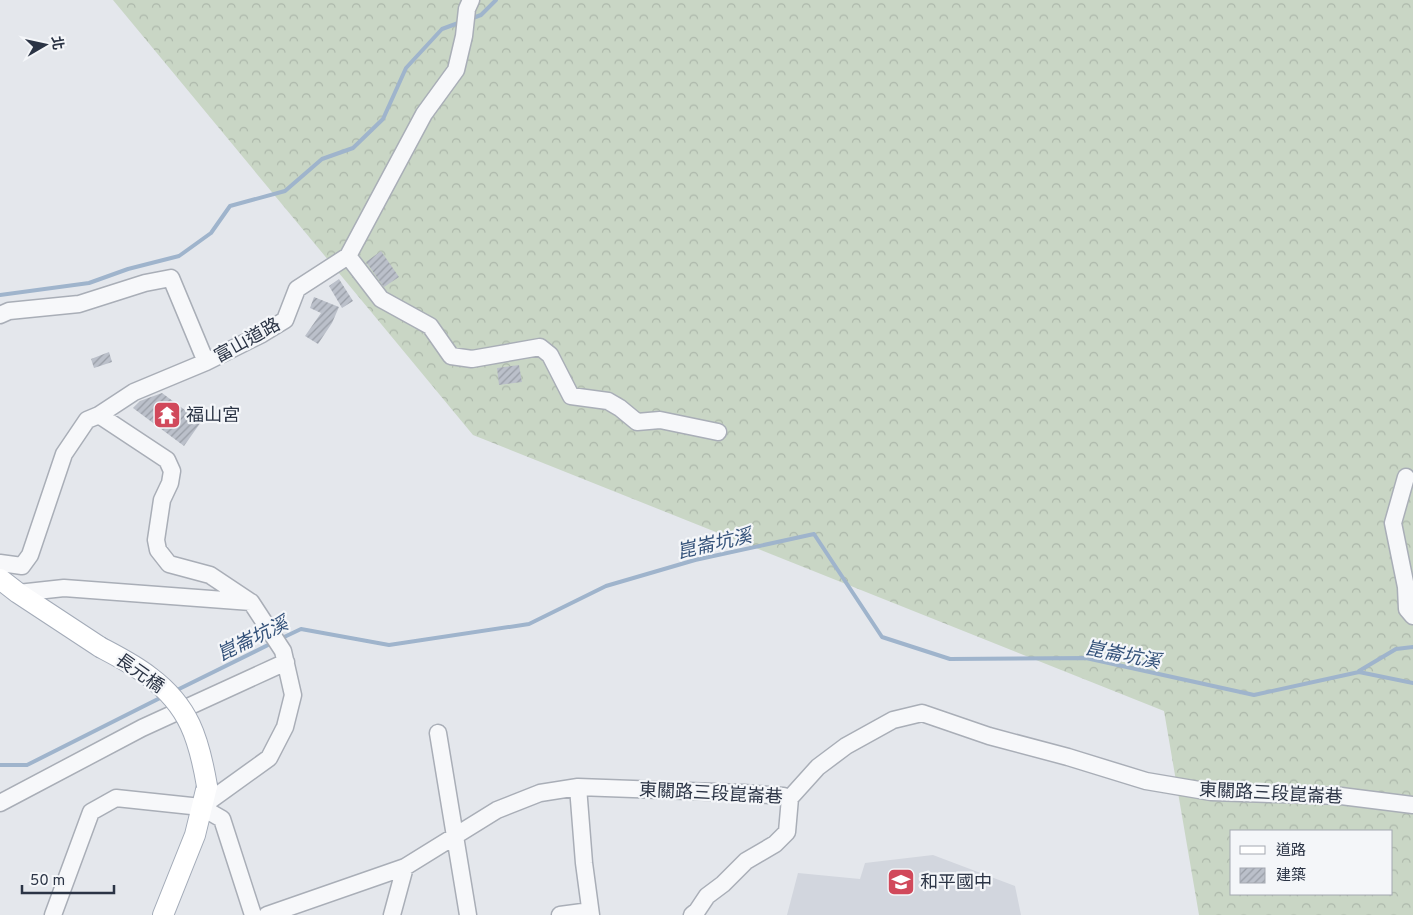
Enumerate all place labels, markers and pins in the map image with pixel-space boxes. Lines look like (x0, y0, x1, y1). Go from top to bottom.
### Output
temple icon: 福山宮 (152, 400, 182, 430)
place label: 福山宮 (186, 405, 240, 428)
school or university icon: 和平國中 (886, 867, 916, 897)
place label: 和平國中 (920, 872, 992, 895)

